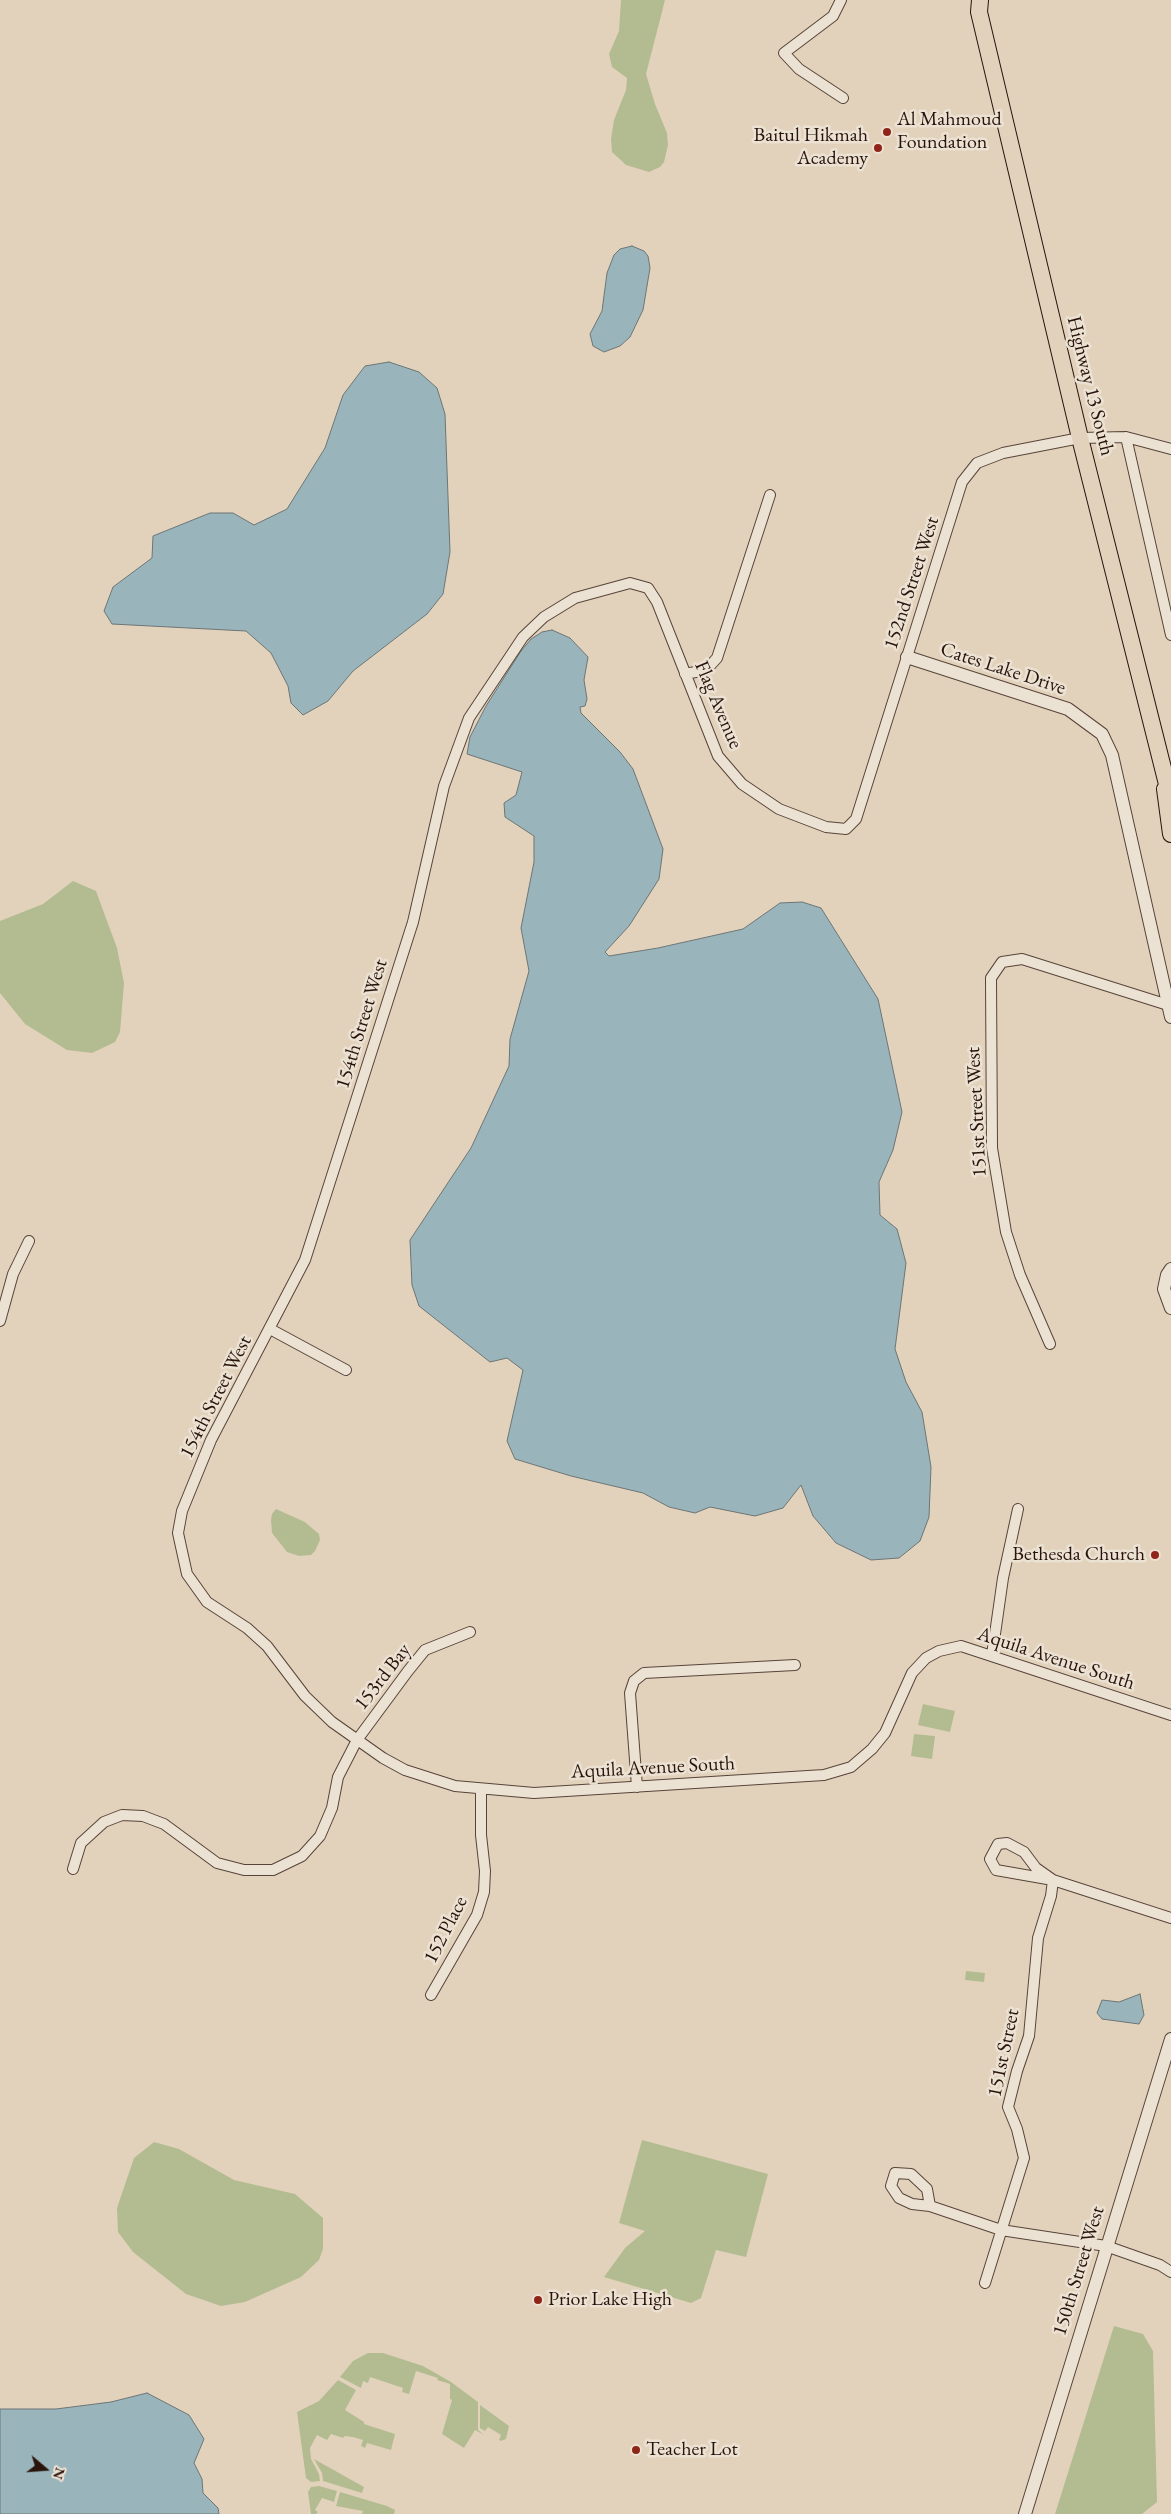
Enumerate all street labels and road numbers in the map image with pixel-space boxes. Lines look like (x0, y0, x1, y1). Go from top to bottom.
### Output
street label: Highway 13 South (1061, 314, 1119, 458)
street label: 152nd Street West (879, 514, 945, 652)
street label: Cates Lake Drive (937, 637, 1069, 701)
street label: Flag Avenue (689, 657, 747, 753)
street label: 154th Street West (331, 956, 393, 1092)
street label: 151st Street West (962, 1046, 992, 1178)
street label: 154th Street West (175, 1332, 257, 1462)
street label: Aquila Avenue South (974, 1622, 1138, 1696)
street label: 153rd Bay (350, 1639, 416, 1715)
street label: Aquila Avenue South (570, 1752, 736, 1784)
street label: 152 Place (419, 1892, 473, 1968)
street label: 151st Street (983, 2007, 1025, 2099)
street label: 150th Street West (1048, 2203, 1110, 2339)

